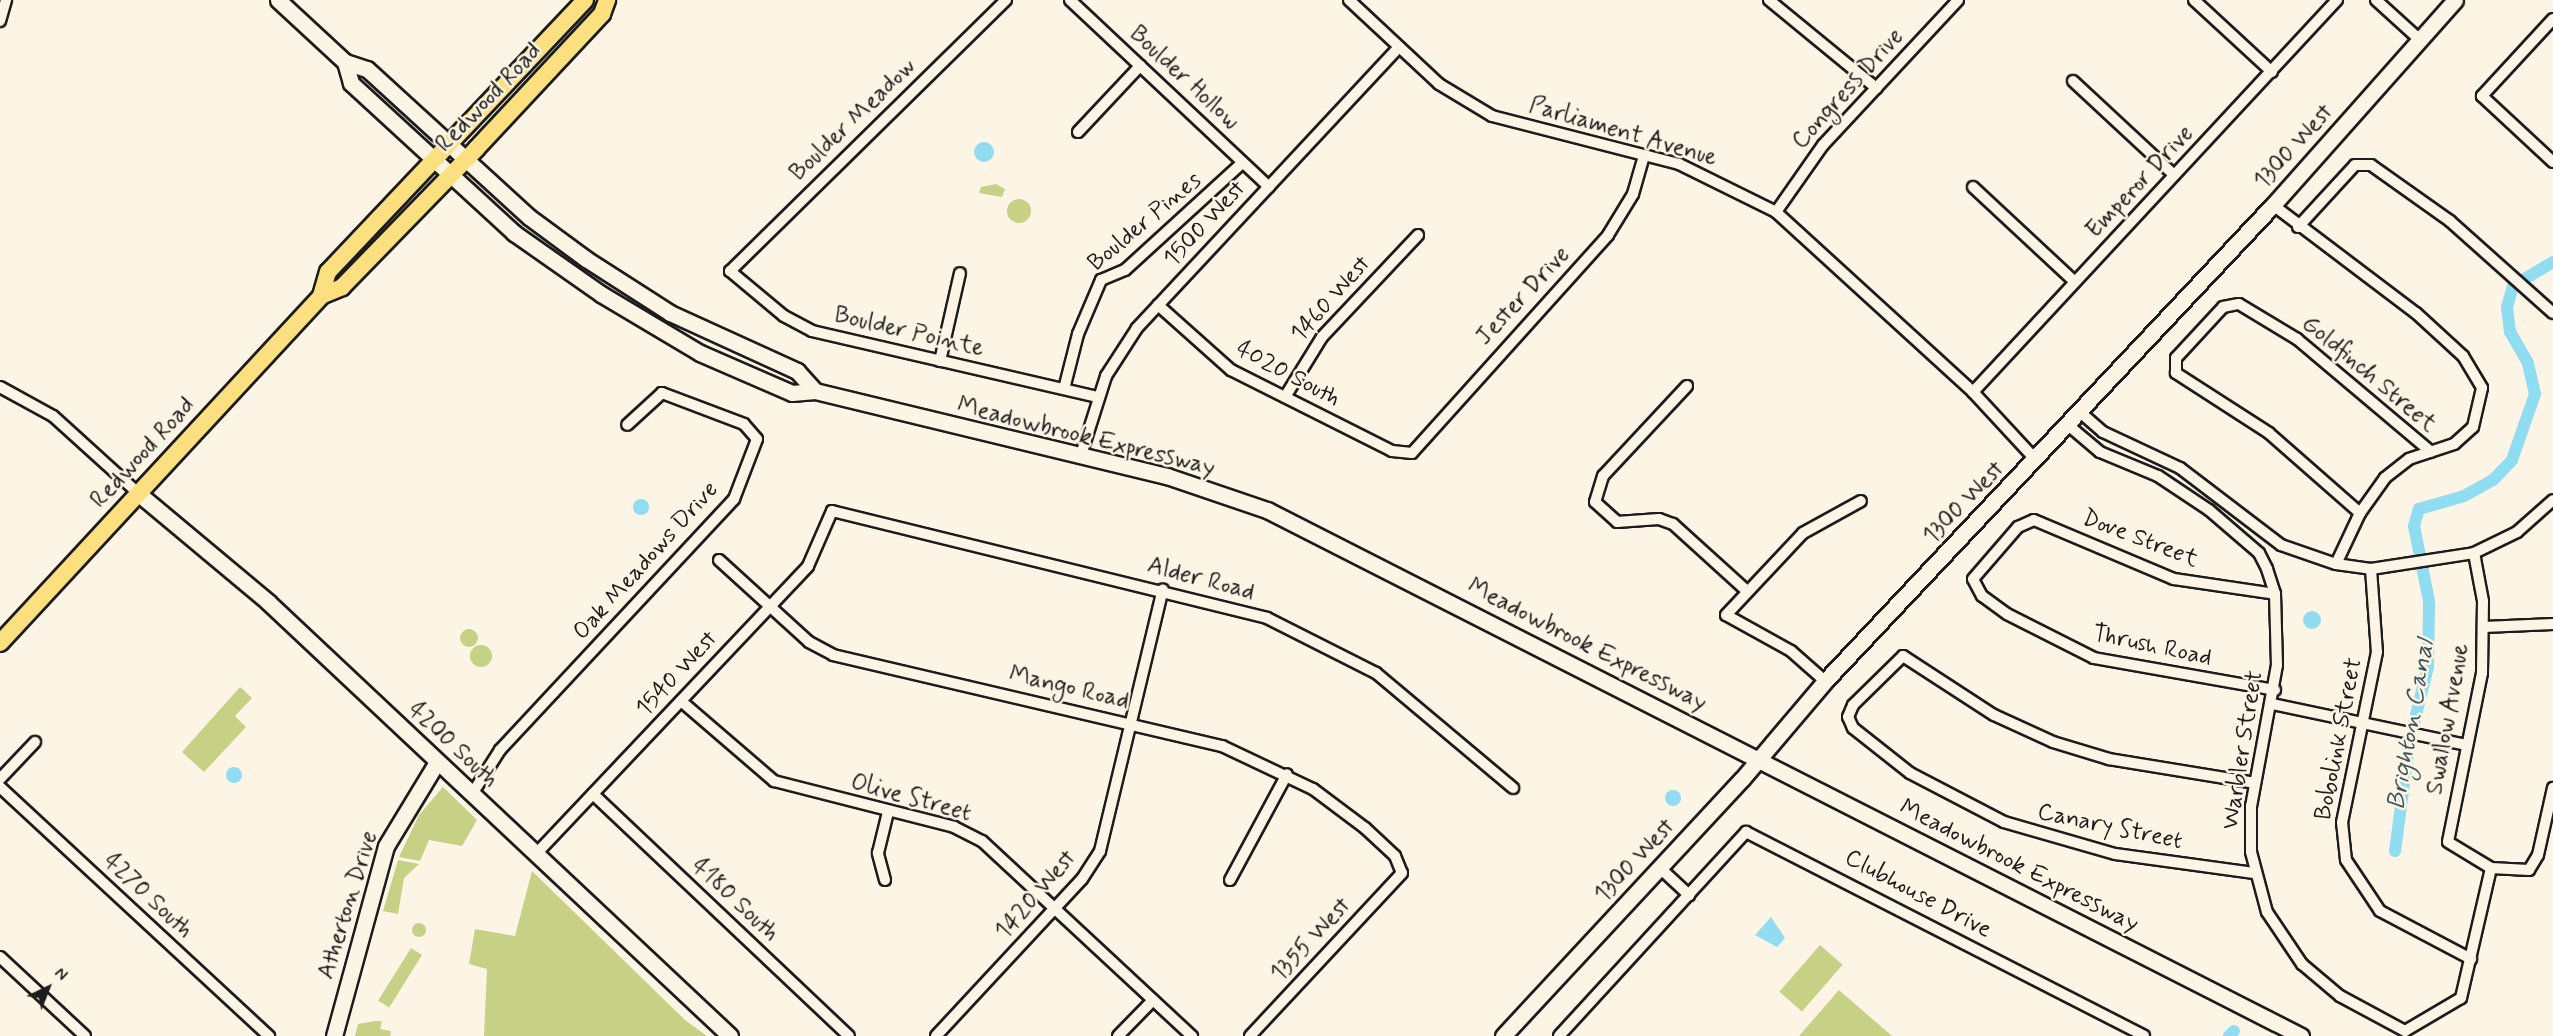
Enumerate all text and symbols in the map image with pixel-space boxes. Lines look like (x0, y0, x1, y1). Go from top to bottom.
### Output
street label: Boulder Hollow (1122, 19, 1246, 137)
street label: Congress Drive (1786, 23, 1910, 155)
street label: Redwood Road (430, 37, 548, 159)
street label: Boulder Meadow (784, 52, 922, 188)
street label: Parliament Avenue (1524, 91, 1722, 173)
street label: 1300 West (2248, 99, 2340, 195)
street label: Emperor Drive (2081, 120, 2199, 244)
street label: Boulder Pines (1085, 168, 1205, 276)
street label: 1500 West (1158, 175, 1252, 273)
street label: Jester Drive (1470, 241, 1576, 351)
street label: 1460 West (1285, 250, 1377, 348)
street label: Boulder Pointe (836, 302, 982, 362)
street label: Goldfinch Street (2296, 309, 2442, 439)
street label: 4020 South (1231, 335, 1345, 413)
street label: Meadowbrook Expressway (951, 390, 1221, 484)
street label: Redwood Road (84, 392, 202, 514)
street label: 1300 West (1917, 455, 2011, 551)
street label: Oak Meadows Drive (568, 477, 724, 645)
street label: Dove Street (2078, 504, 2202, 574)
street label: Alder Road (1144, 551, 1258, 607)
street label: Meadowbrook Expressway (1460, 571, 1714, 719)
street label: Thrush Road (2090, 619, 2214, 673)
street label: 1540 West (630, 625, 724, 723)
street label: Swallow Avenue (2420, 638, 2476, 800)
water label: Brighton Canal (2382, 639, 2442, 811)
street label: Bobolink Street (2309, 656, 2369, 822)
street label: Mango Road (1006, 660, 1132, 716)
street label: Warbler Street (2216, 669, 2270, 831)
street label: 4200 South (402, 696, 504, 794)
street label: Olive Street (846, 768, 976, 828)
street label: Meadowbrook Expressway (1892, 792, 2146, 940)
street label: Canary Street (2033, 797, 2187, 857)
street label: 1300 West (1589, 813, 1681, 909)
street label: Atherton Drive (312, 827, 384, 983)
street label: Clubhouse Drive (1841, 844, 1995, 944)
street label: 1420 West (989, 845, 1083, 945)
street label: 4270 South (97, 847, 199, 945)
street label: 4180 South (685, 852, 785, 948)
street label: 1355 West (1265, 892, 1357, 988)
north arrow (18, 958, 78, 1018)
text: N (50, 963, 72, 986)

